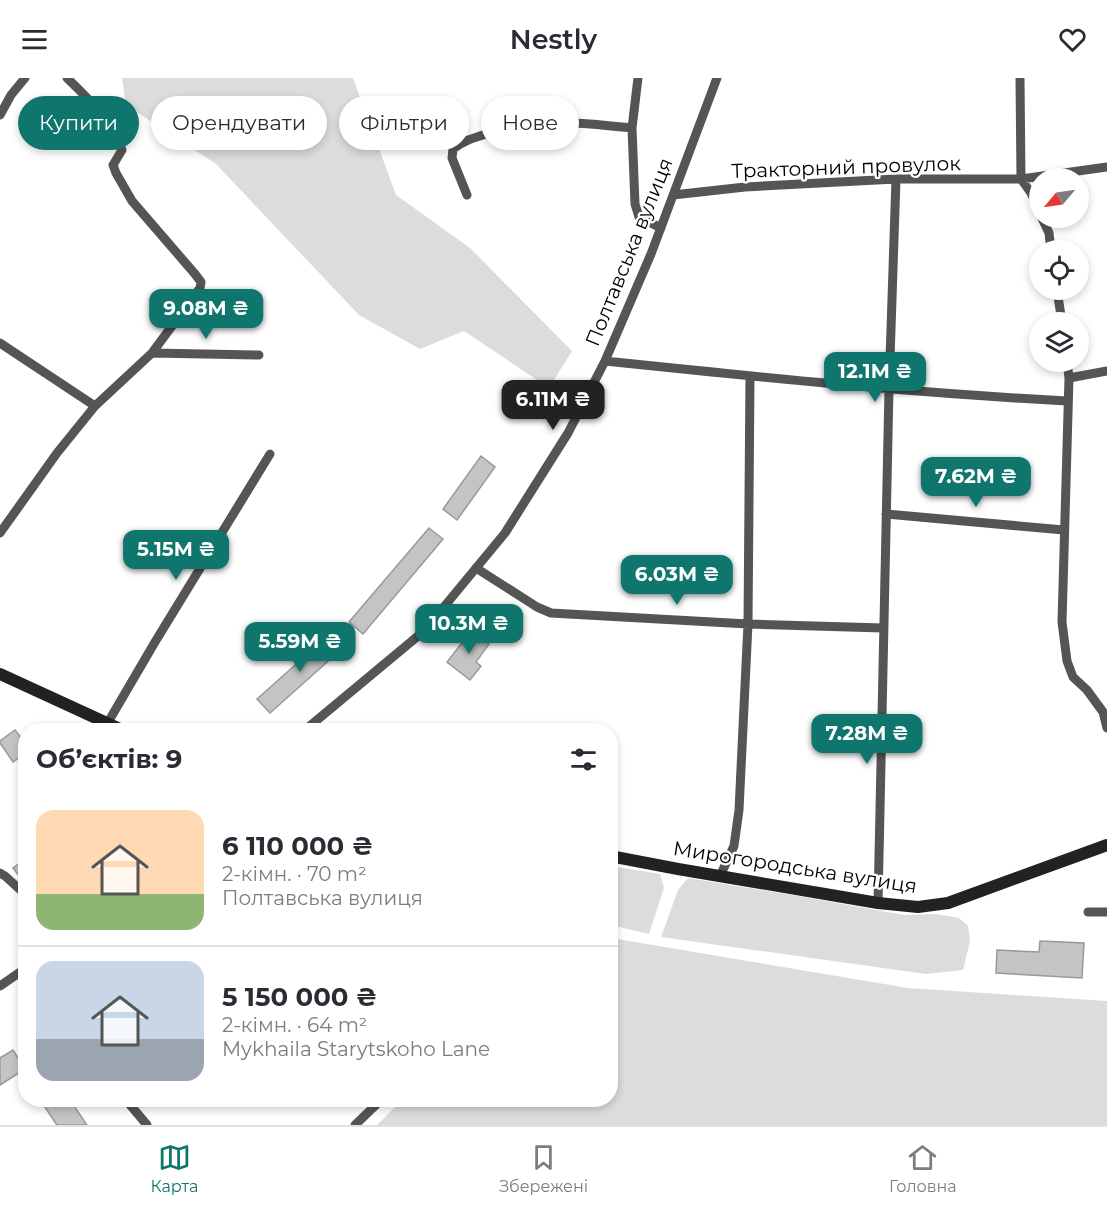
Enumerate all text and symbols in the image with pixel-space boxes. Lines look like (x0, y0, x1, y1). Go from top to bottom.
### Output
icon: menu (18, 23, 51, 56)
text: Nestly (510, 23, 597, 56)
icon: heart (1056, 23, 1089, 56)
chip: Купити (18, 96, 139, 150)
chip: Орендувати (151, 96, 327, 150)
chip: Фільтри (339, 96, 469, 150)
chip: Нове (481, 96, 579, 150)
street label: Тракторний провулок (731, 151, 962, 183)
street label: Полтавська вулиця (580, 154, 678, 350)
north arrow (1029, 168, 1089, 228)
map controls (1029, 168, 1089, 372)
button: locate (1029, 240, 1089, 300)
pin: 9.08M ₴ (151, 289, 261, 340)
text: 9.08M ₴ (163, 296, 249, 320)
button: layers (1029, 312, 1089, 372)
pin: 12.1M ₴ (820, 352, 930, 403)
text: 12.1M ₴ (838, 359, 912, 383)
pin: 6.11M ₴ (498, 380, 608, 431)
text: 6.11M ₴ (516, 387, 590, 411)
pin: 7.62M ₴ (921, 457, 1031, 508)
text: 7.62M ₴ (935, 464, 1017, 488)
pin: 5.15M ₴ (121, 530, 231, 581)
text: 5.15M ₴ (137, 537, 215, 561)
pin: 6.03M ₴ (622, 555, 732, 606)
text: 6.03M ₴ (635, 562, 719, 586)
pin: 10.3M ₴ (414, 604, 524, 655)
text: 10.3M ₴ (429, 611, 509, 635)
pin: 5.59M ₴ (245, 622, 355, 673)
text: 5.59M ₴ (258, 629, 342, 653)
pin: 7.28M ₴ (812, 714, 922, 765)
text: 7.28M ₴ (825, 721, 909, 745)
text: Об’єктів: 9 (36, 743, 182, 775)
icon: filters (567, 743, 600, 776)
text: 6 110 000 ₴ (222, 830, 373, 862)
icon: home (84, 834, 156, 906)
street label: Мирогородська вулиця (671, 836, 919, 898)
text: 2-кімн. · 70 m² (222, 862, 367, 886)
text: Полтавська вулиця (222, 886, 423, 910)
text: 5 150 000 ₴ (222, 981, 377, 1013)
icon: home (84, 985, 156, 1057)
text: 2-кімн. · 64 m² (222, 1013, 367, 1037)
text: Mykhaila Starytskoho Lane (222, 1037, 490, 1061)
tab: Карта (150, 1141, 198, 1196)
tab: Збережені (499, 1141, 588, 1196)
tab: Головна (889, 1141, 957, 1196)

